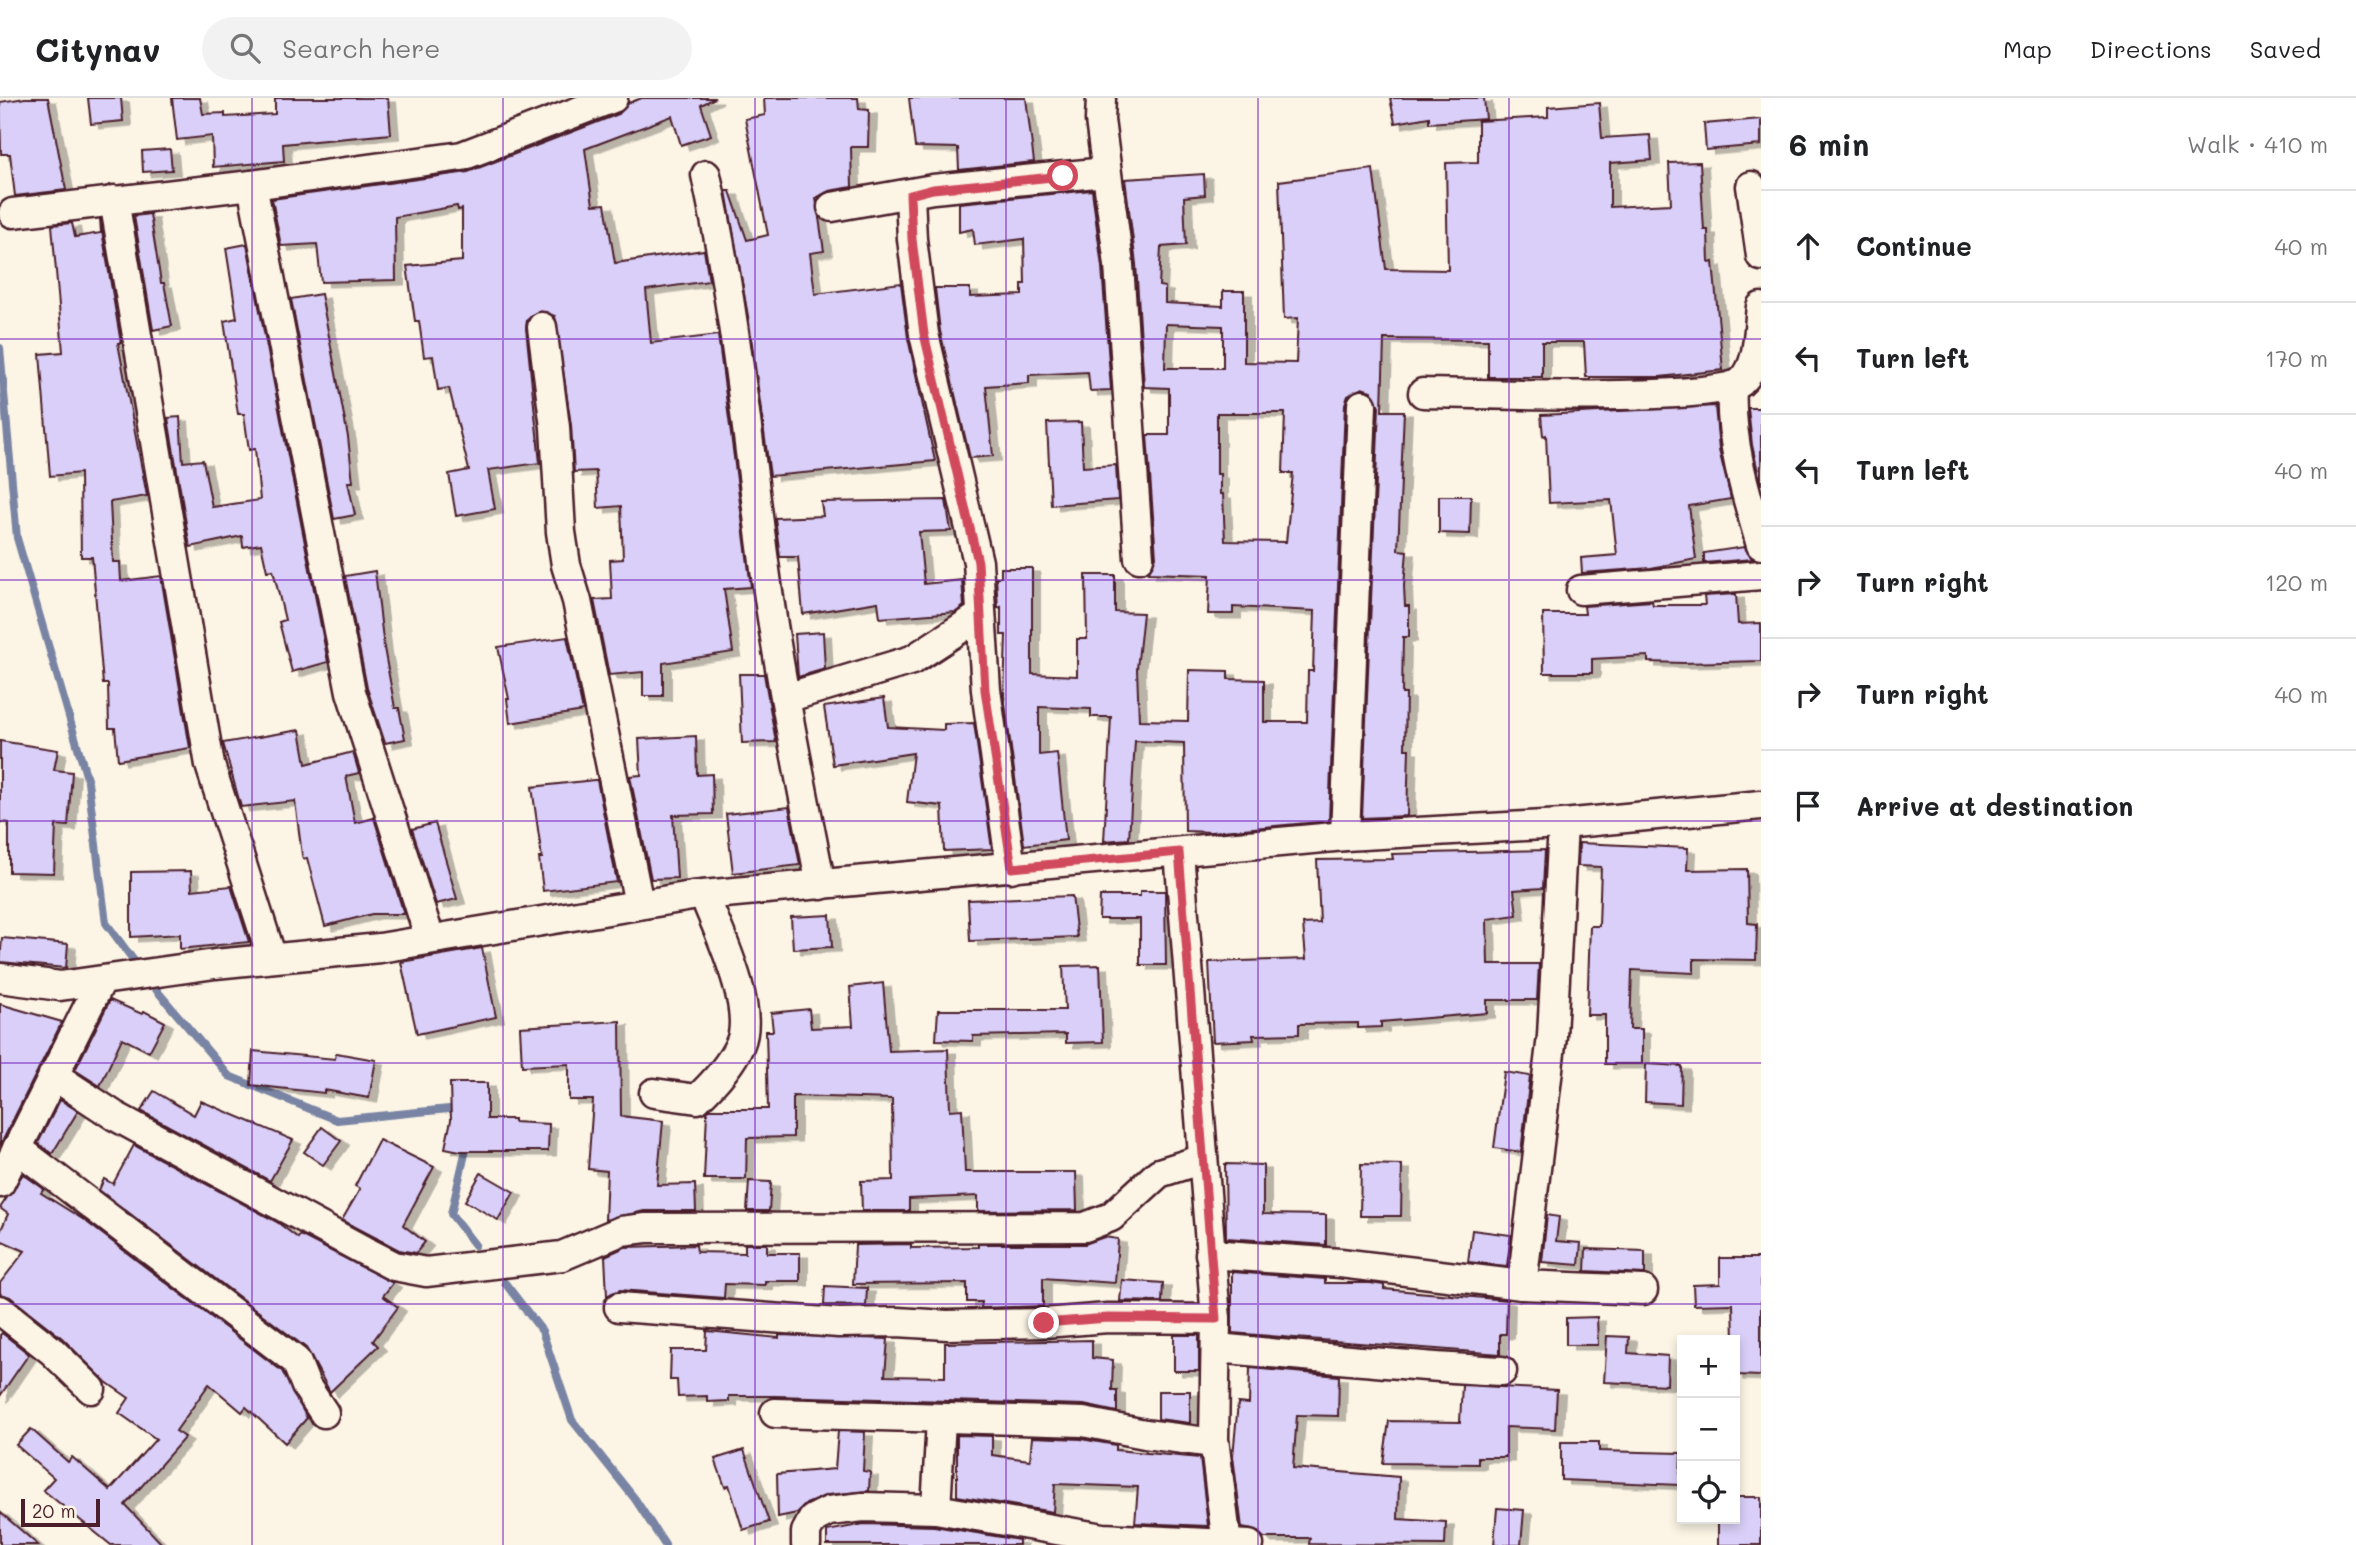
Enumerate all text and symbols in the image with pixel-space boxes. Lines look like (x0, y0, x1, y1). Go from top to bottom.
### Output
search box (202, 17, 692, 80)
text: Citynav (35, 27, 160, 70)
icon: search (226, 29, 264, 67)
text: Search here (282, 31, 440, 65)
text: Map (2003, 33, 2052, 64)
text: Directions (2090, 33, 2212, 64)
text: Saved (2250, 33, 2321, 64)
text: 6 min (1789, 124, 1869, 164)
text: Walk · 410 m (2187, 129, 2328, 159)
route start (1047, 160, 1078, 191)
icon: ahead (1789, 227, 1827, 265)
text: Continue (1856, 229, 1972, 263)
text: 40 m (2275, 231, 2328, 261)
icon: left (1789, 339, 1827, 377)
text: Turn left (1856, 341, 1969, 375)
text: 170 m (2265, 343, 2328, 373)
icon: left (1789, 451, 1827, 489)
text: Turn left (1856, 453, 1969, 487)
text: 40 m (2275, 455, 2328, 485)
icon: right (1789, 563, 1827, 601)
text: Turn right (1856, 565, 1989, 599)
text: 120 m (2265, 567, 2328, 597)
icon: right (1789, 675, 1827, 713)
text: Turn right (1856, 677, 1989, 711)
text: 40 m (2275, 679, 2328, 709)
icon: arrive (1789, 787, 1827, 825)
text: Arrive at destination (1856, 789, 2133, 823)
route end (1028, 1307, 1059, 1338)
map controls (1677, 1335, 1740, 1524)
button: + (1677, 1335, 1740, 1398)
button: − (1677, 1398, 1740, 1461)
button: locate (1677, 1461, 1740, 1524)
scale bar (21, 1496, 100, 1528)
text: 20 m (32, 1498, 76, 1523)

